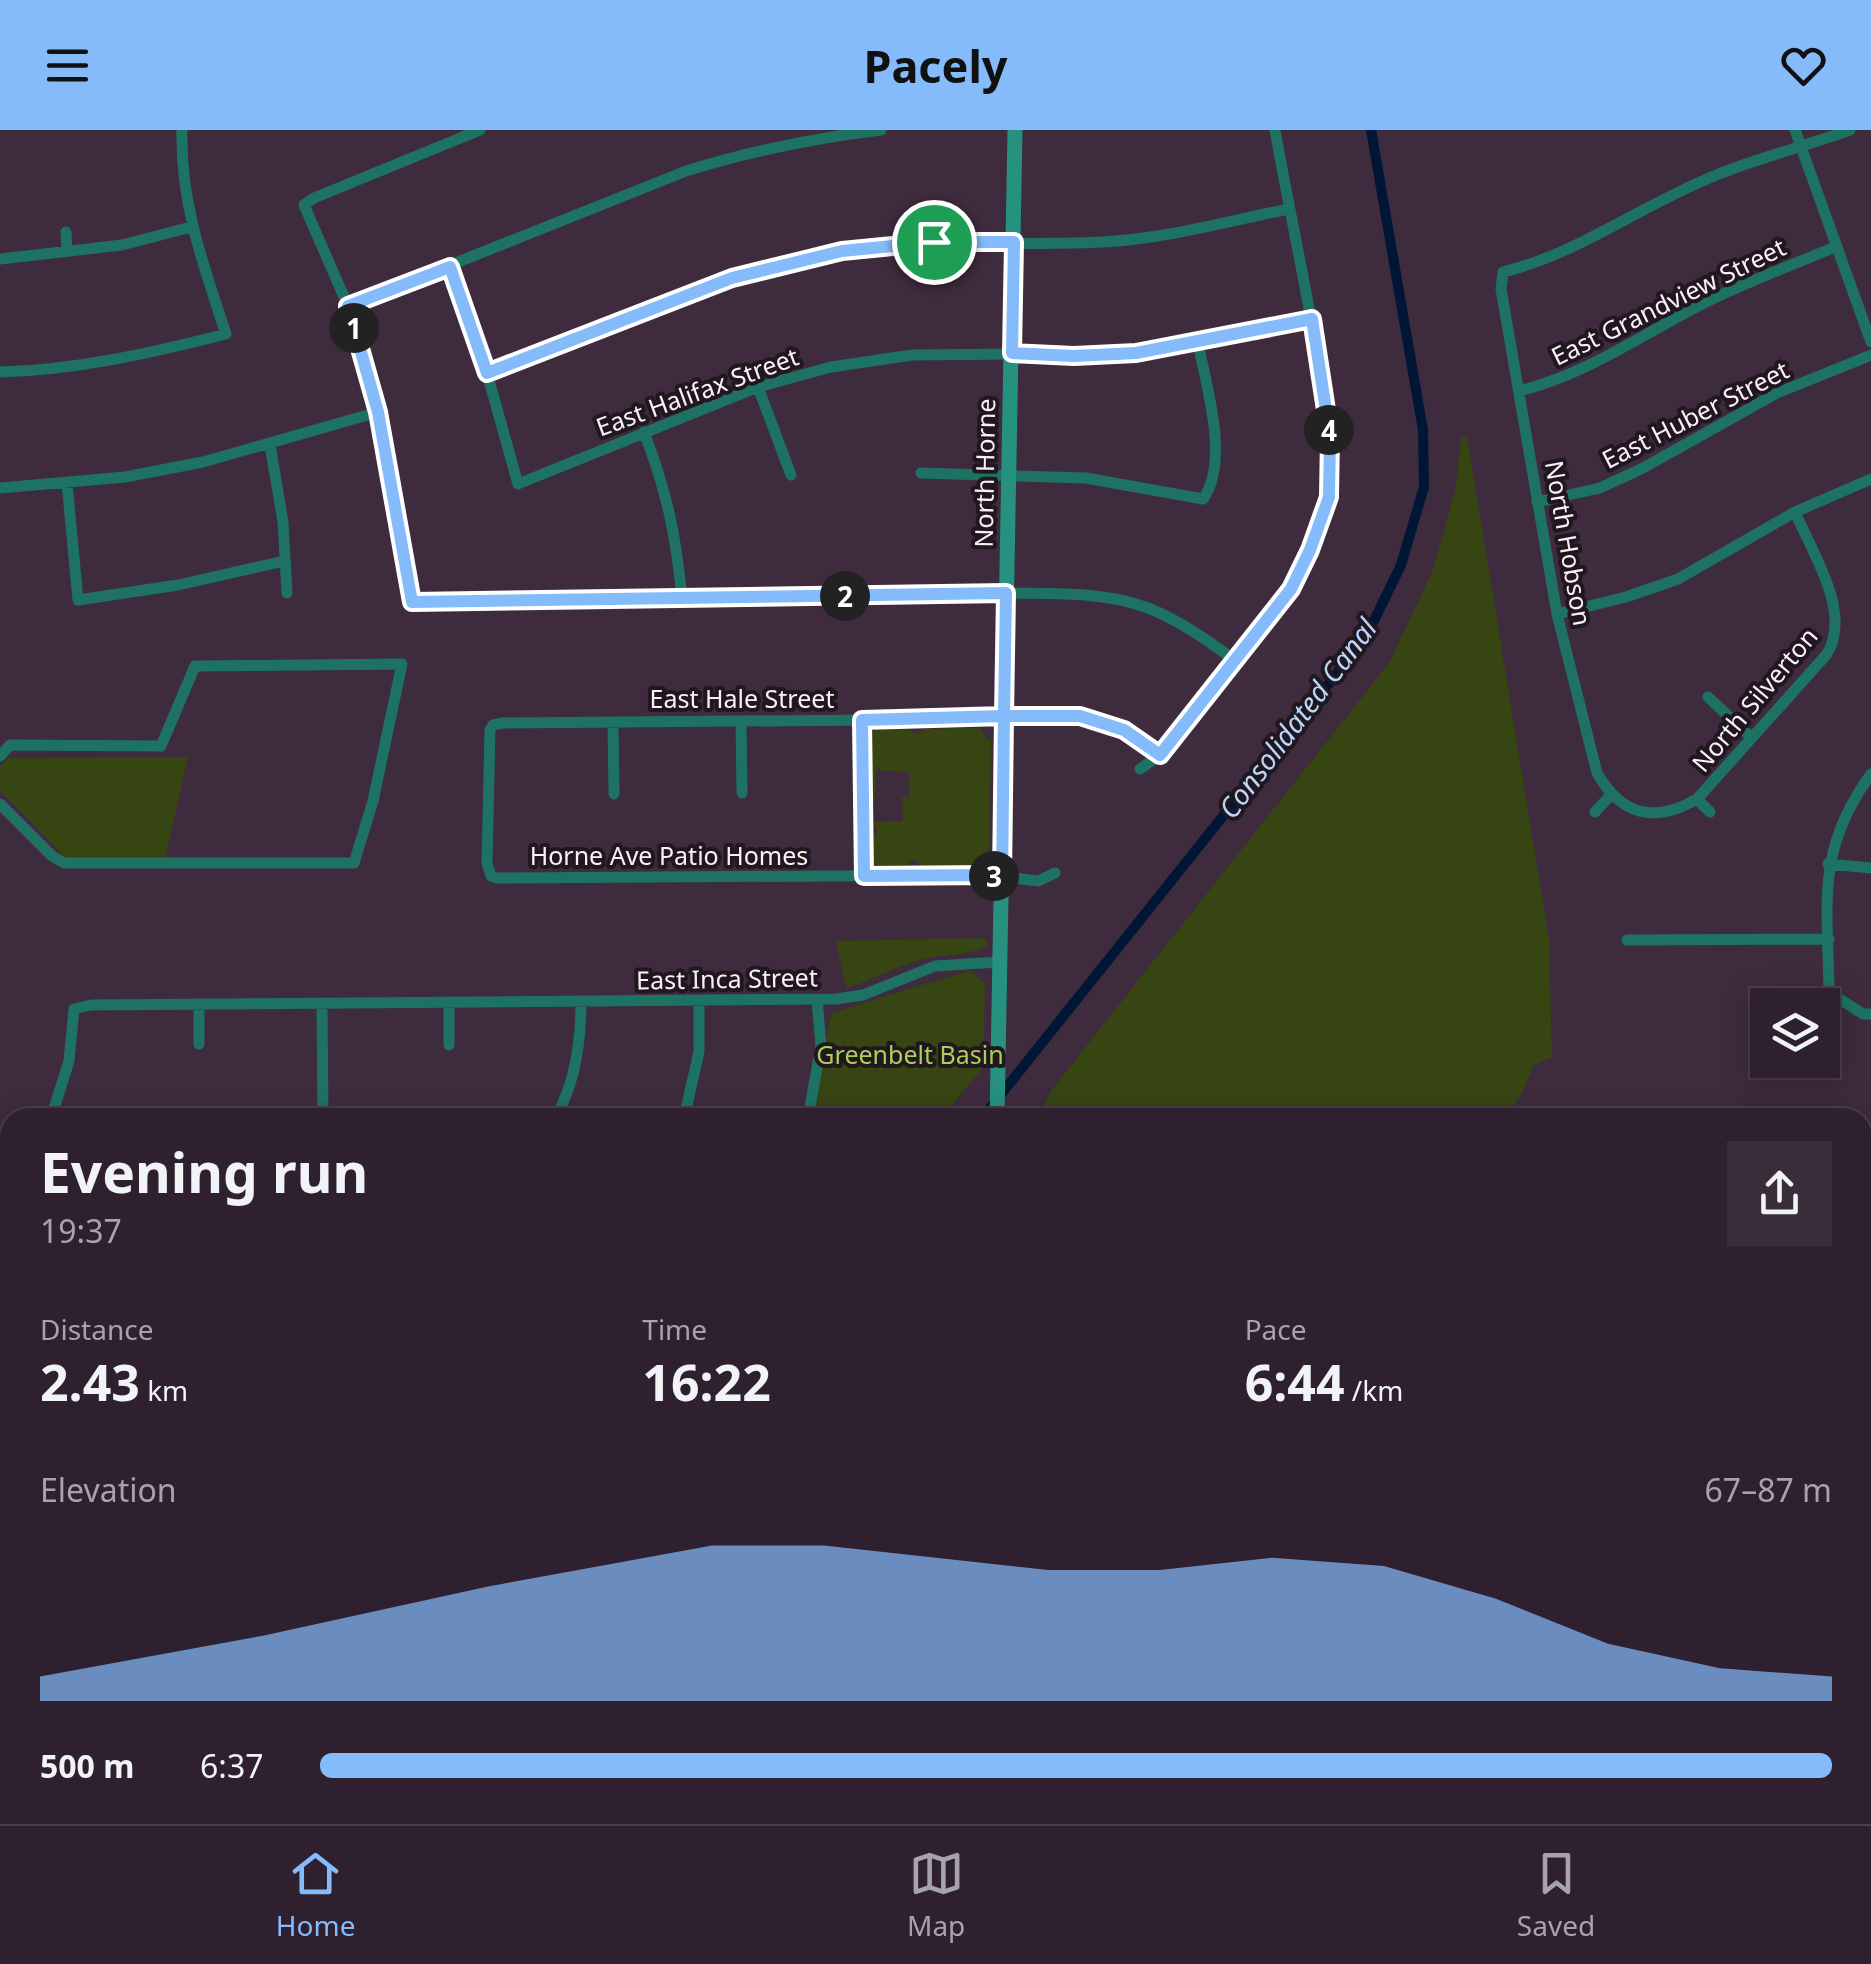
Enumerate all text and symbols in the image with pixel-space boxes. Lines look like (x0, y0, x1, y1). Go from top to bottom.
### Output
text: Pacely (863, 35, 1008, 96)
icon: menu (40, 38, 95, 93)
icon: heart (1776, 38, 1831, 93)
pin (892, 200, 977, 285)
icon: arrive (907, 215, 962, 270)
street label: East Grandview Street (1545, 229, 1791, 373)
pin: 1 (329, 303, 379, 353)
text: 1 (346, 309, 362, 347)
street label: East Halifax Street (591, 339, 803, 443)
street label: East Huber Street (1596, 352, 1794, 476)
street label: North Horne (966, 398, 1002, 548)
pin: 4 (1304, 405, 1354, 455)
text: 4 (1321, 411, 1337, 449)
street label: North Hobson (1538, 458, 1600, 628)
pin: 2 (820, 571, 870, 621)
text: 2 (837, 577, 853, 615)
water label: Consolidated Canal (1209, 610, 1385, 826)
street label: North Silverton (1684, 620, 1824, 778)
street label: East Hale Street (650, 681, 834, 715)
street label: Horne Ave Patio Homes (530, 838, 808, 872)
pin: 3 (969, 851, 1019, 901)
text: 3 (986, 857, 1002, 895)
street label: East Inca Street (636, 959, 818, 997)
map controls (1750, 988, 1840, 1078)
button: layers (1750, 988, 1840, 1078)
park label: Greenbelt Basin (816, 1037, 1004, 1071)
text: Evening run (40, 1134, 368, 1209)
button: share (1727, 1141, 1832, 1246)
text: 19:37 (40, 1209, 122, 1252)
text: Distance (40, 1310, 153, 1348)
text: Time (642, 1310, 707, 1348)
text: Pace (1245, 1310, 1307, 1348)
text: 2.43 (40, 1348, 140, 1416)
text: 16:22 (642, 1348, 771, 1416)
text: 6:44 (1245, 1348, 1345, 1416)
text: km (140, 1371, 188, 1409)
text: /km (1345, 1371, 1403, 1409)
text: Elevation (40, 1468, 177, 1511)
text: 67–87 m (1705, 1468, 1832, 1511)
text: 500 m (40, 1744, 134, 1787)
text: 6:37 (200, 1744, 264, 1787)
tab: Home (276, 1846, 355, 1944)
tab: Map (907, 1846, 965, 1944)
tab: Saved (1517, 1846, 1595, 1944)

